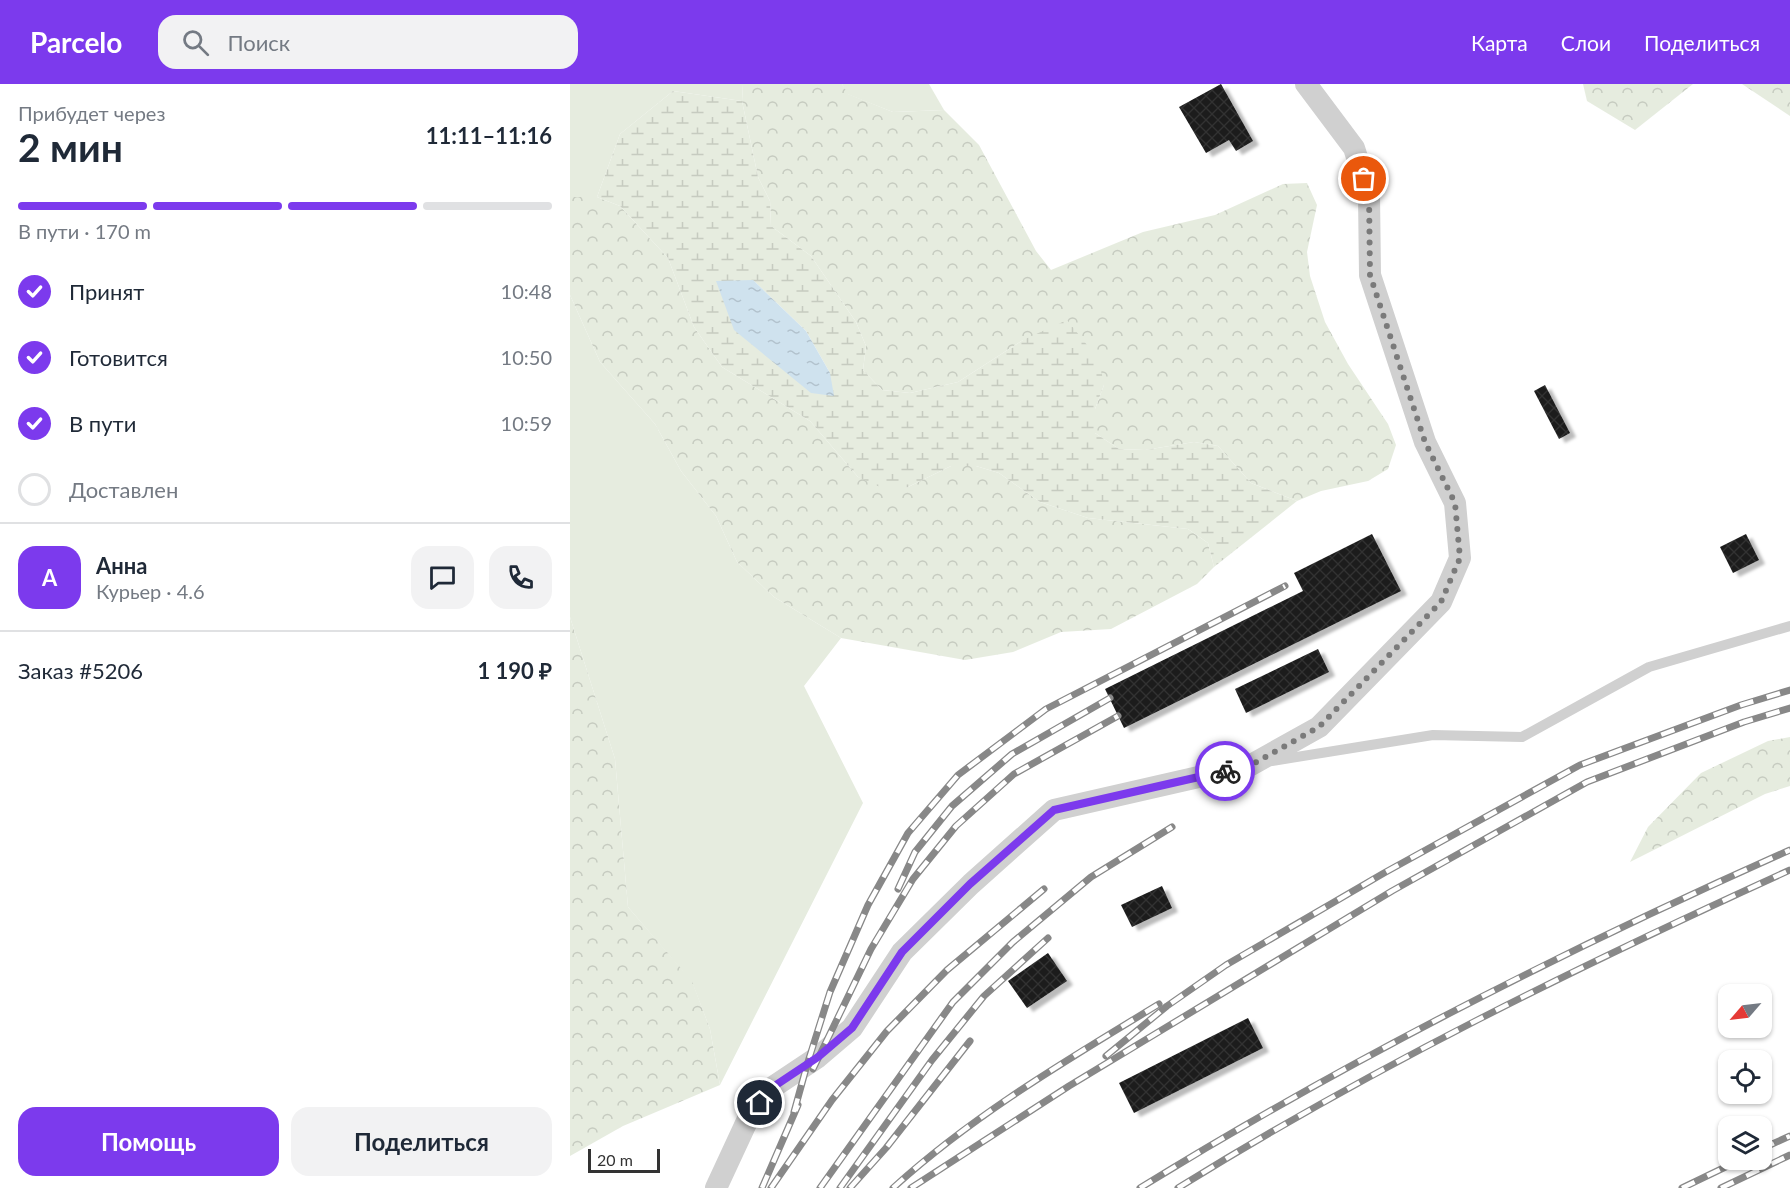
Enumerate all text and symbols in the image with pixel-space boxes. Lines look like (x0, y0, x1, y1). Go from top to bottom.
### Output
search box (158, 15, 578, 69)
text: Parcelo (30, 25, 122, 59)
icon: search (179, 26, 212, 59)
text: Поиск (227, 29, 290, 56)
text: Карта (1471, 30, 1528, 55)
text: Слои (1561, 30, 1611, 55)
text: Поделиться (1644, 30, 1760, 55)
text: Прибудет через (18, 101, 165, 125)
text: 11:11–11:16 (426, 122, 552, 149)
text: 2 мин (18, 124, 123, 170)
pin (1338, 153, 1389, 204)
icon: bag (1347, 162, 1380, 195)
text: В пути · 170 m (18, 219, 151, 243)
icon: check (18, 275, 51, 308)
text: Принят (69, 278, 144, 305)
text: 10:48 (501, 279, 552, 303)
icon: check (18, 341, 51, 374)
text: Готовится (69, 344, 168, 371)
text: 10:50 (501, 345, 552, 369)
icon: check (18, 407, 51, 440)
text: В пути (69, 410, 136, 437)
text: 10:59 (501, 411, 552, 435)
text: Доставлен (69, 476, 178, 503)
button: chat (411, 546, 474, 609)
button: phone (489, 546, 552, 609)
text: Анна (96, 552, 147, 579)
text: А (42, 564, 57, 591)
text: Курьер · 4.6 (96, 579, 205, 603)
text: Заказ #5206 (18, 657, 143, 684)
text: 1 190 ₽ (477, 657, 552, 684)
courier (1195, 741, 1255, 801)
icon: bike (1209, 755, 1242, 788)
north arrow (1718, 984, 1772, 1038)
map controls (1718, 984, 1772, 1170)
button: locate (1718, 1050, 1772, 1104)
pin (734, 1077, 785, 1128)
icon: home (743, 1086, 776, 1119)
button: Помощь (18, 1107, 279, 1176)
button: Поделиться (291, 1107, 552, 1176)
button: layers (1718, 1116, 1772, 1170)
scale bar (588, 1146, 660, 1174)
text: 20 m (597, 1150, 633, 1169)

